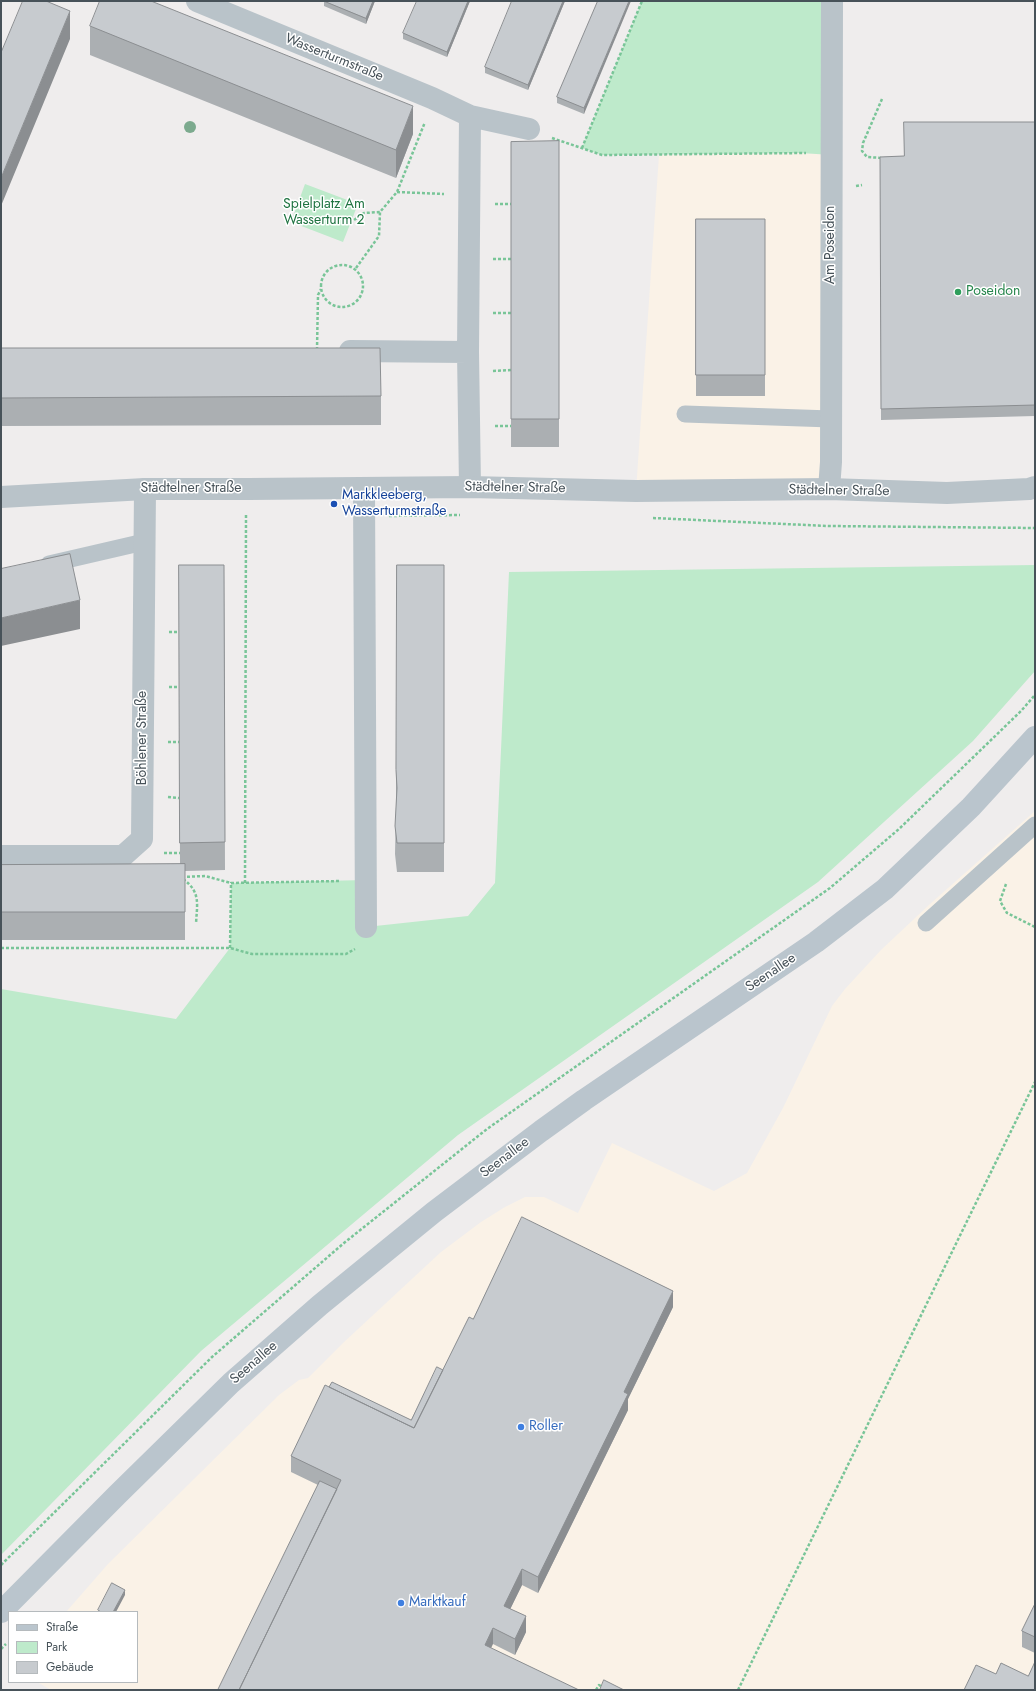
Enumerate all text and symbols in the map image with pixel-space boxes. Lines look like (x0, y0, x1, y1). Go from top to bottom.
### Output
street label: Wasserturmstraße (282, 31, 386, 85)
park label: Spielplatz Am Wasserturm 2 (283, 197, 365, 230)
street label: Am Poseidon (823, 206, 839, 284)
place label: Poseidon (966, 284, 1020, 300)
marker: Poseidon (953, 287, 963, 297)
street label: Städtelner Straße (464, 479, 566, 497)
street label: Städtelner Straße (141, 481, 241, 497)
street label: Städtelner Straße (788, 482, 890, 500)
place label: Markkleeberg, Wasserturmstraße (342, 488, 447, 520)
marker: Markkleeberg, Wasserturmstraße (329, 499, 339, 509)
street label: Böhlener Straße (135, 691, 151, 785)
street label: Seenallee (743, 950, 799, 996)
street label: Seenallee (477, 1134, 533, 1182)
street label: Seenallee (227, 1338, 281, 1388)
place label: Roller (529, 1419, 563, 1435)
marker: Roller (516, 1422, 526, 1432)
place label: Marktkauf (409, 1595, 466, 1611)
marker: Marktkauf (396, 1598, 406, 1608)
legend (8, 1611, 138, 1683)
text: Straße (46, 1618, 78, 1636)
text: Park (46, 1638, 67, 1656)
text: Gebäude (46, 1658, 93, 1676)

